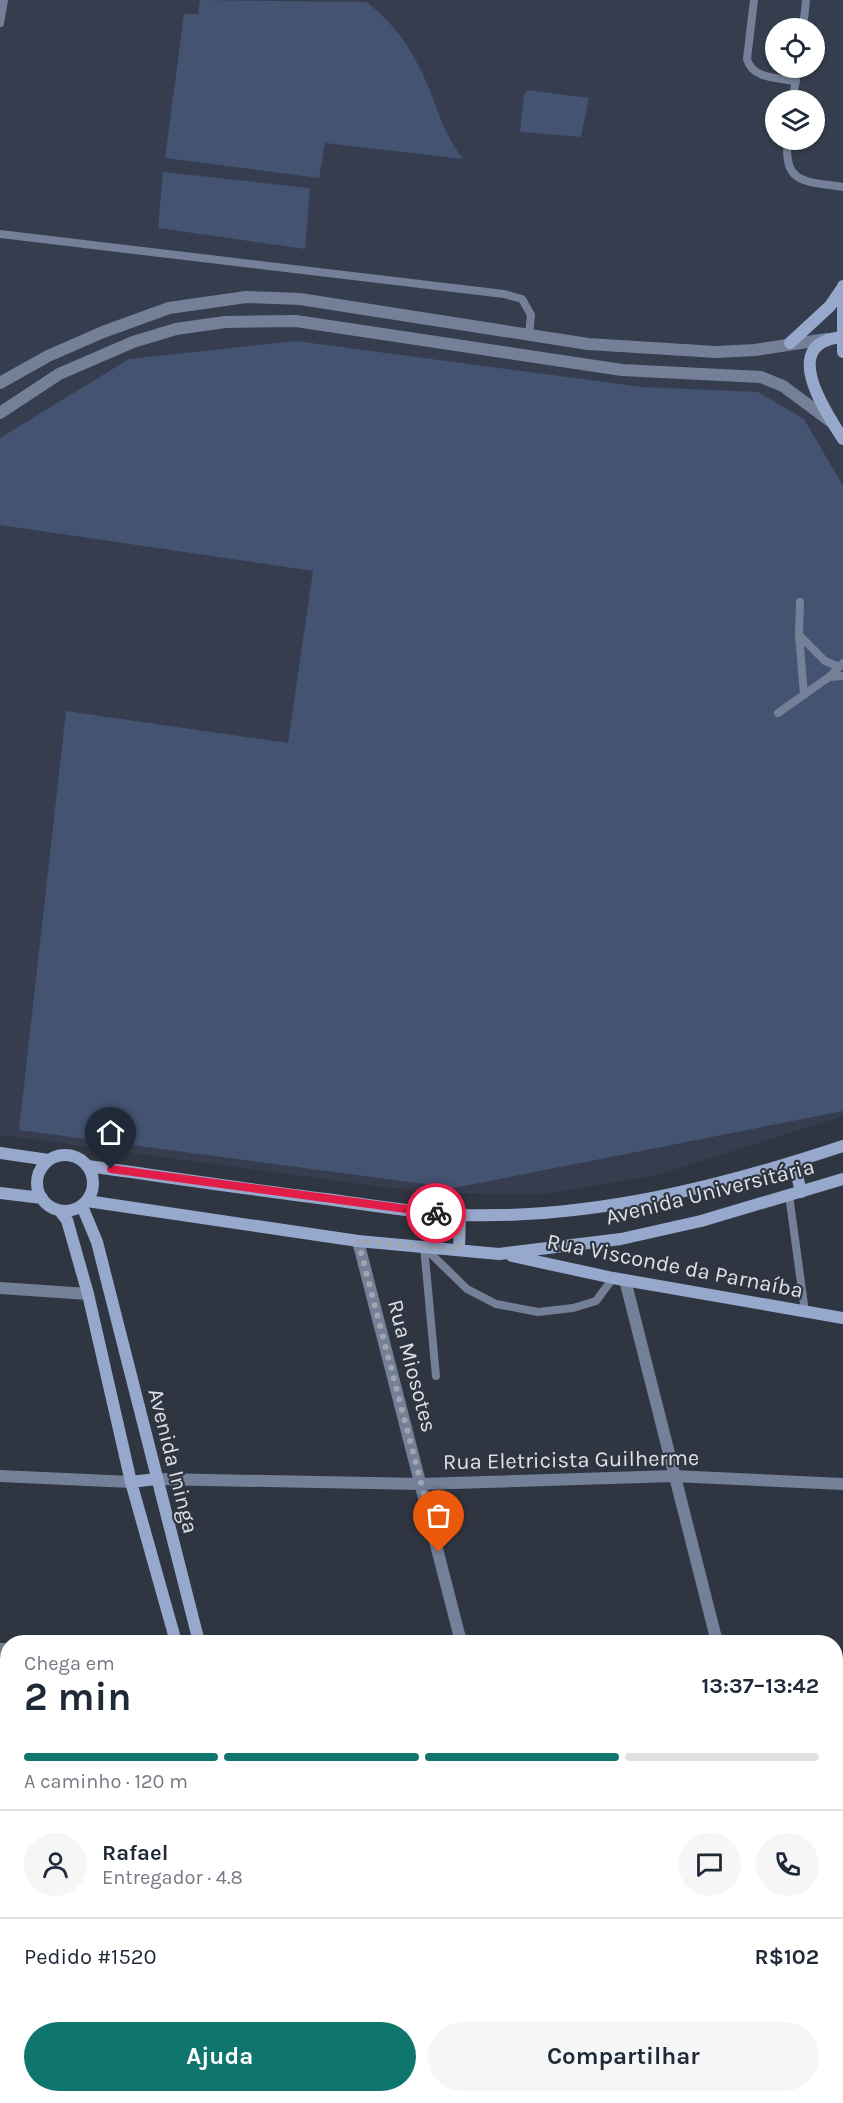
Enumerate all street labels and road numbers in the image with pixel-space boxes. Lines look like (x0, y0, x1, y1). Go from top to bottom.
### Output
street label: Avenida Universitária (603, 1153, 817, 1231)
street label: Rua Visconde da Parnaíba (545, 1228, 805, 1304)
street label: Rua Miosotes (382, 1297, 442, 1435)
street label: Avenida Ininga (142, 1386, 204, 1536)
street label: Rua Eletricista Guilherme (443, 1445, 699, 1475)

